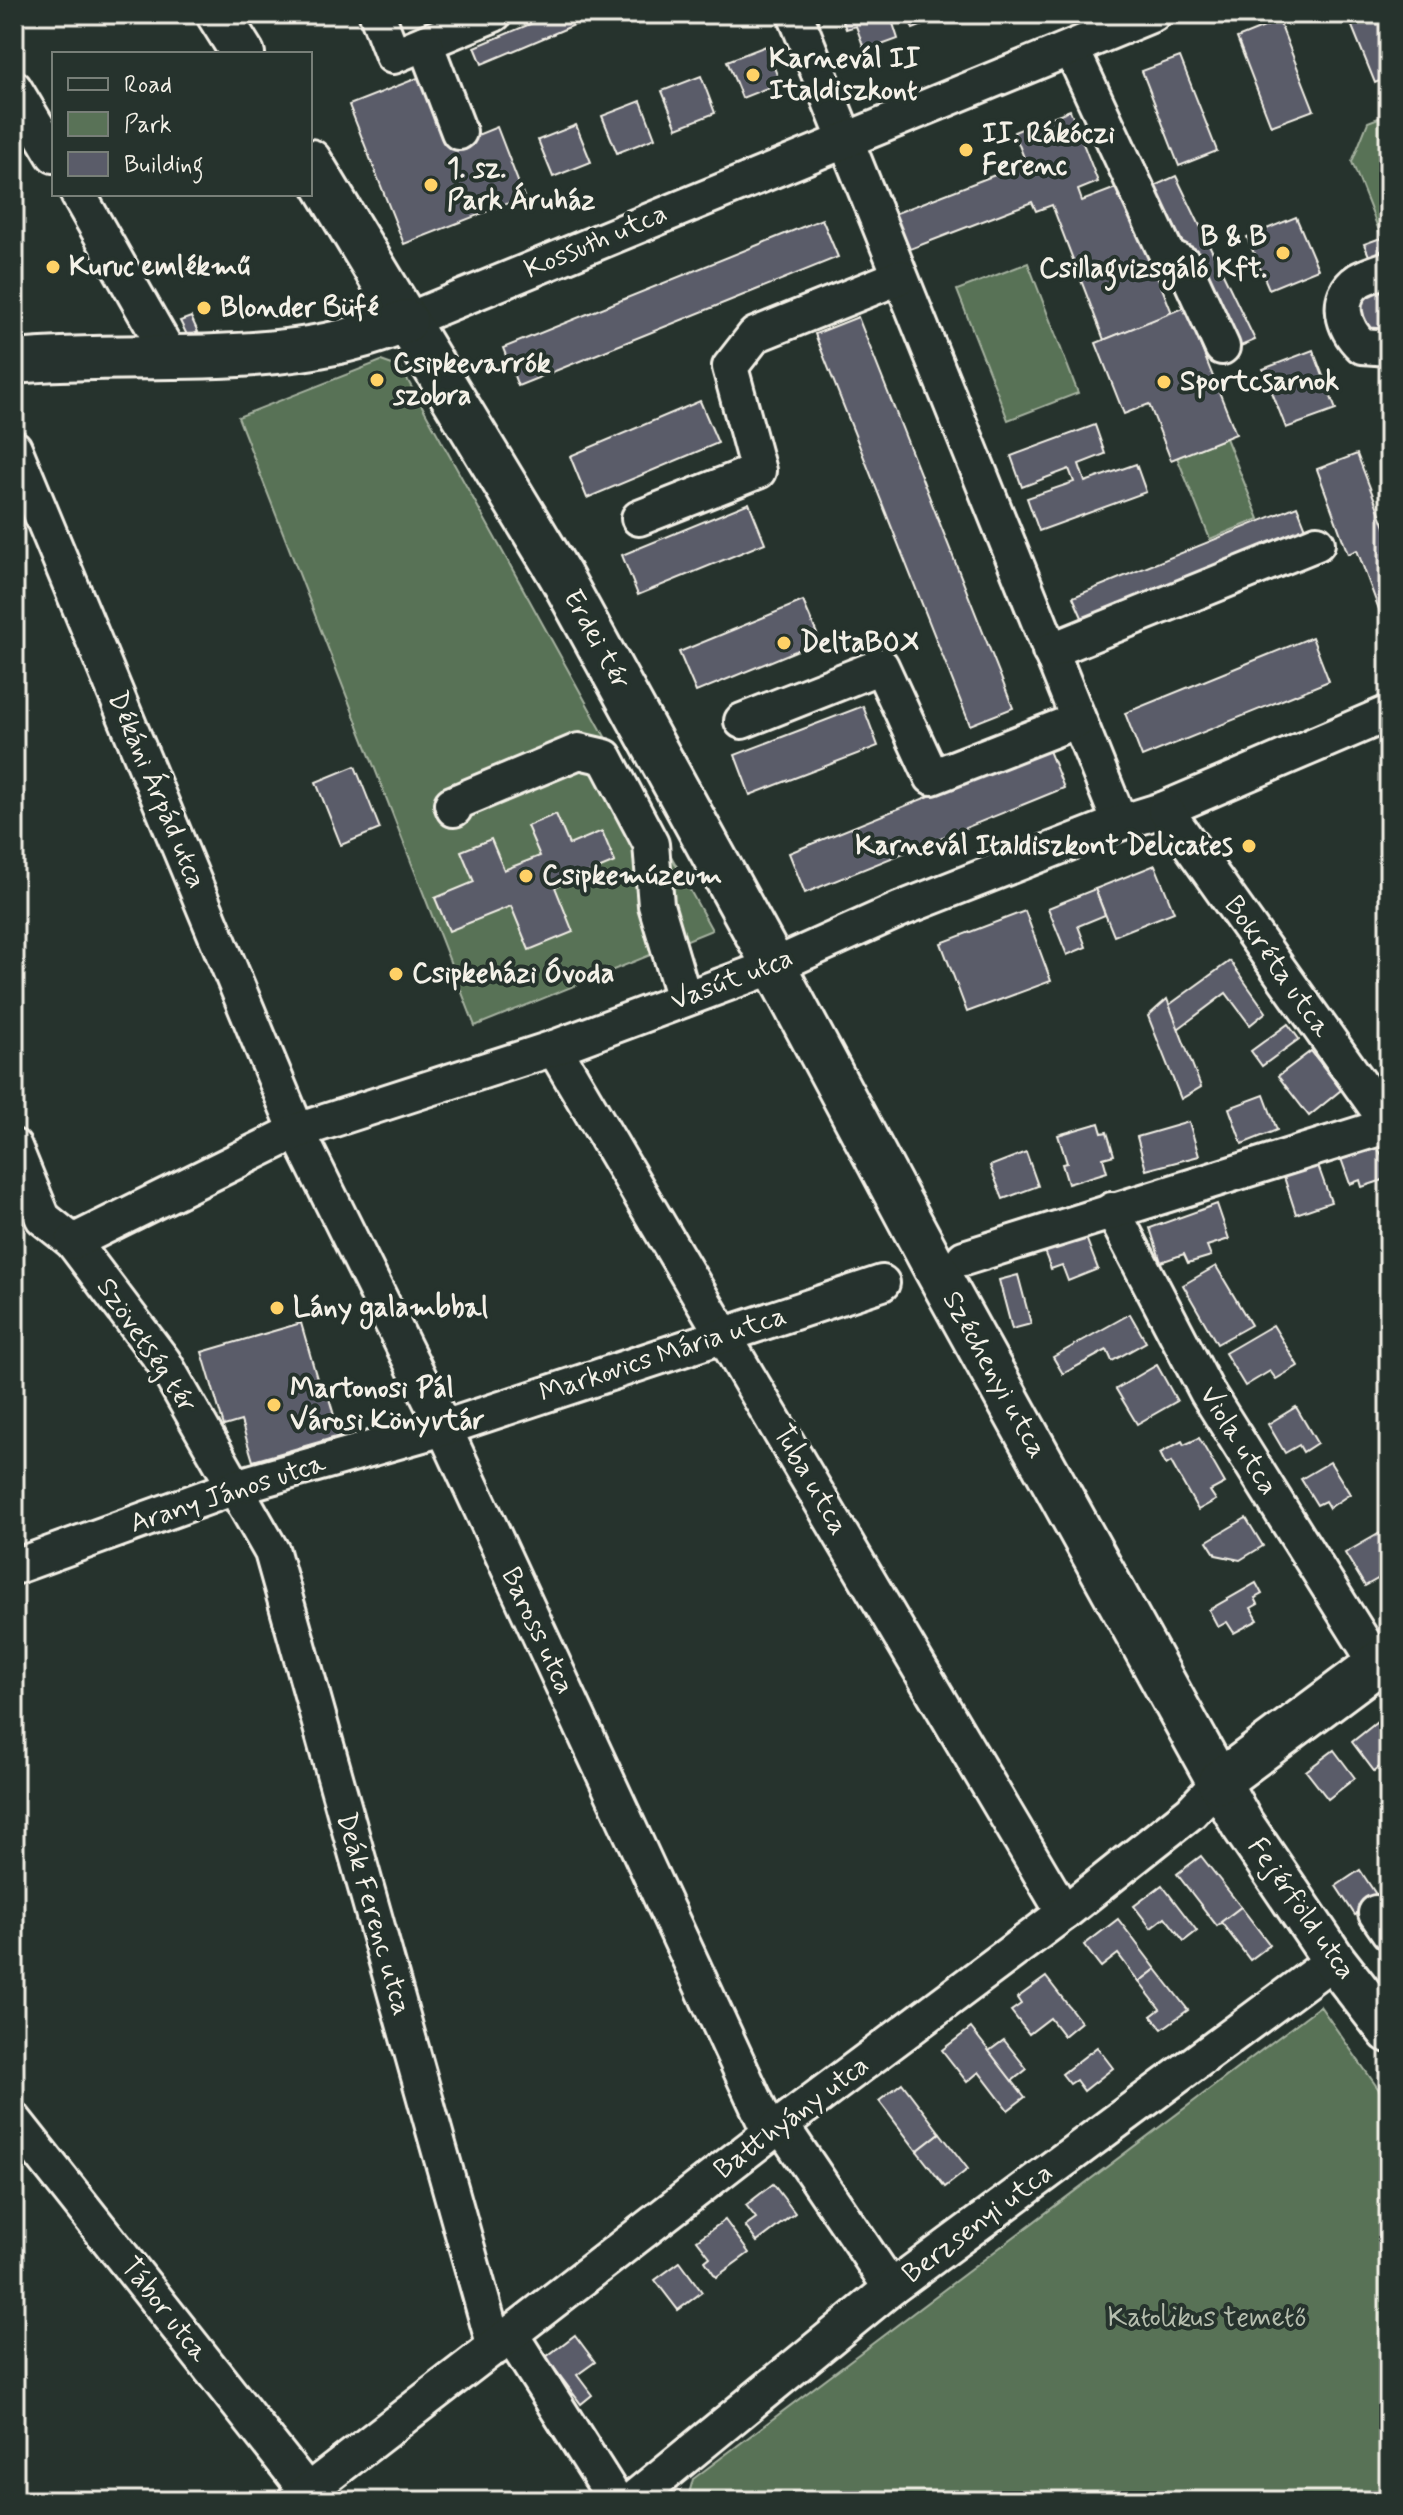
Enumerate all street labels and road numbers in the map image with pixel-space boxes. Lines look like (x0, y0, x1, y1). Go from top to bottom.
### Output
street label: Kossuth utca (519, 195, 673, 289)
street label: Erdei tér (553, 583, 639, 697)
street label: Dékáni Árpád utca (98, 685, 215, 894)
street label: Bokréta utca (1215, 889, 1339, 1045)
street label: Vasút utca (666, 940, 798, 1020)
street label: Szövetség tér (87, 1271, 205, 1421)
street label: Széchenyi utca (933, 1285, 1055, 1465)
street label: Markovics Mária utca (535, 1298, 791, 1412)
street label: Viola utca (1190, 1379, 1286, 1503)
street label: Tuba utca (763, 1418, 857, 1542)
street label: Arany János utca (126, 1445, 331, 1543)
street label: Baross utca (491, 1562, 583, 1700)
street label: Deák Ferenc utca (326, 1808, 420, 2020)
street label: Fejérföld utca (1238, 1831, 1364, 1987)
street label: Batthyány utca (707, 2047, 877, 2189)
street label: Berzsenyi utca (895, 2155, 1061, 2293)
street label: Tábor utca (111, 2250, 217, 2370)

